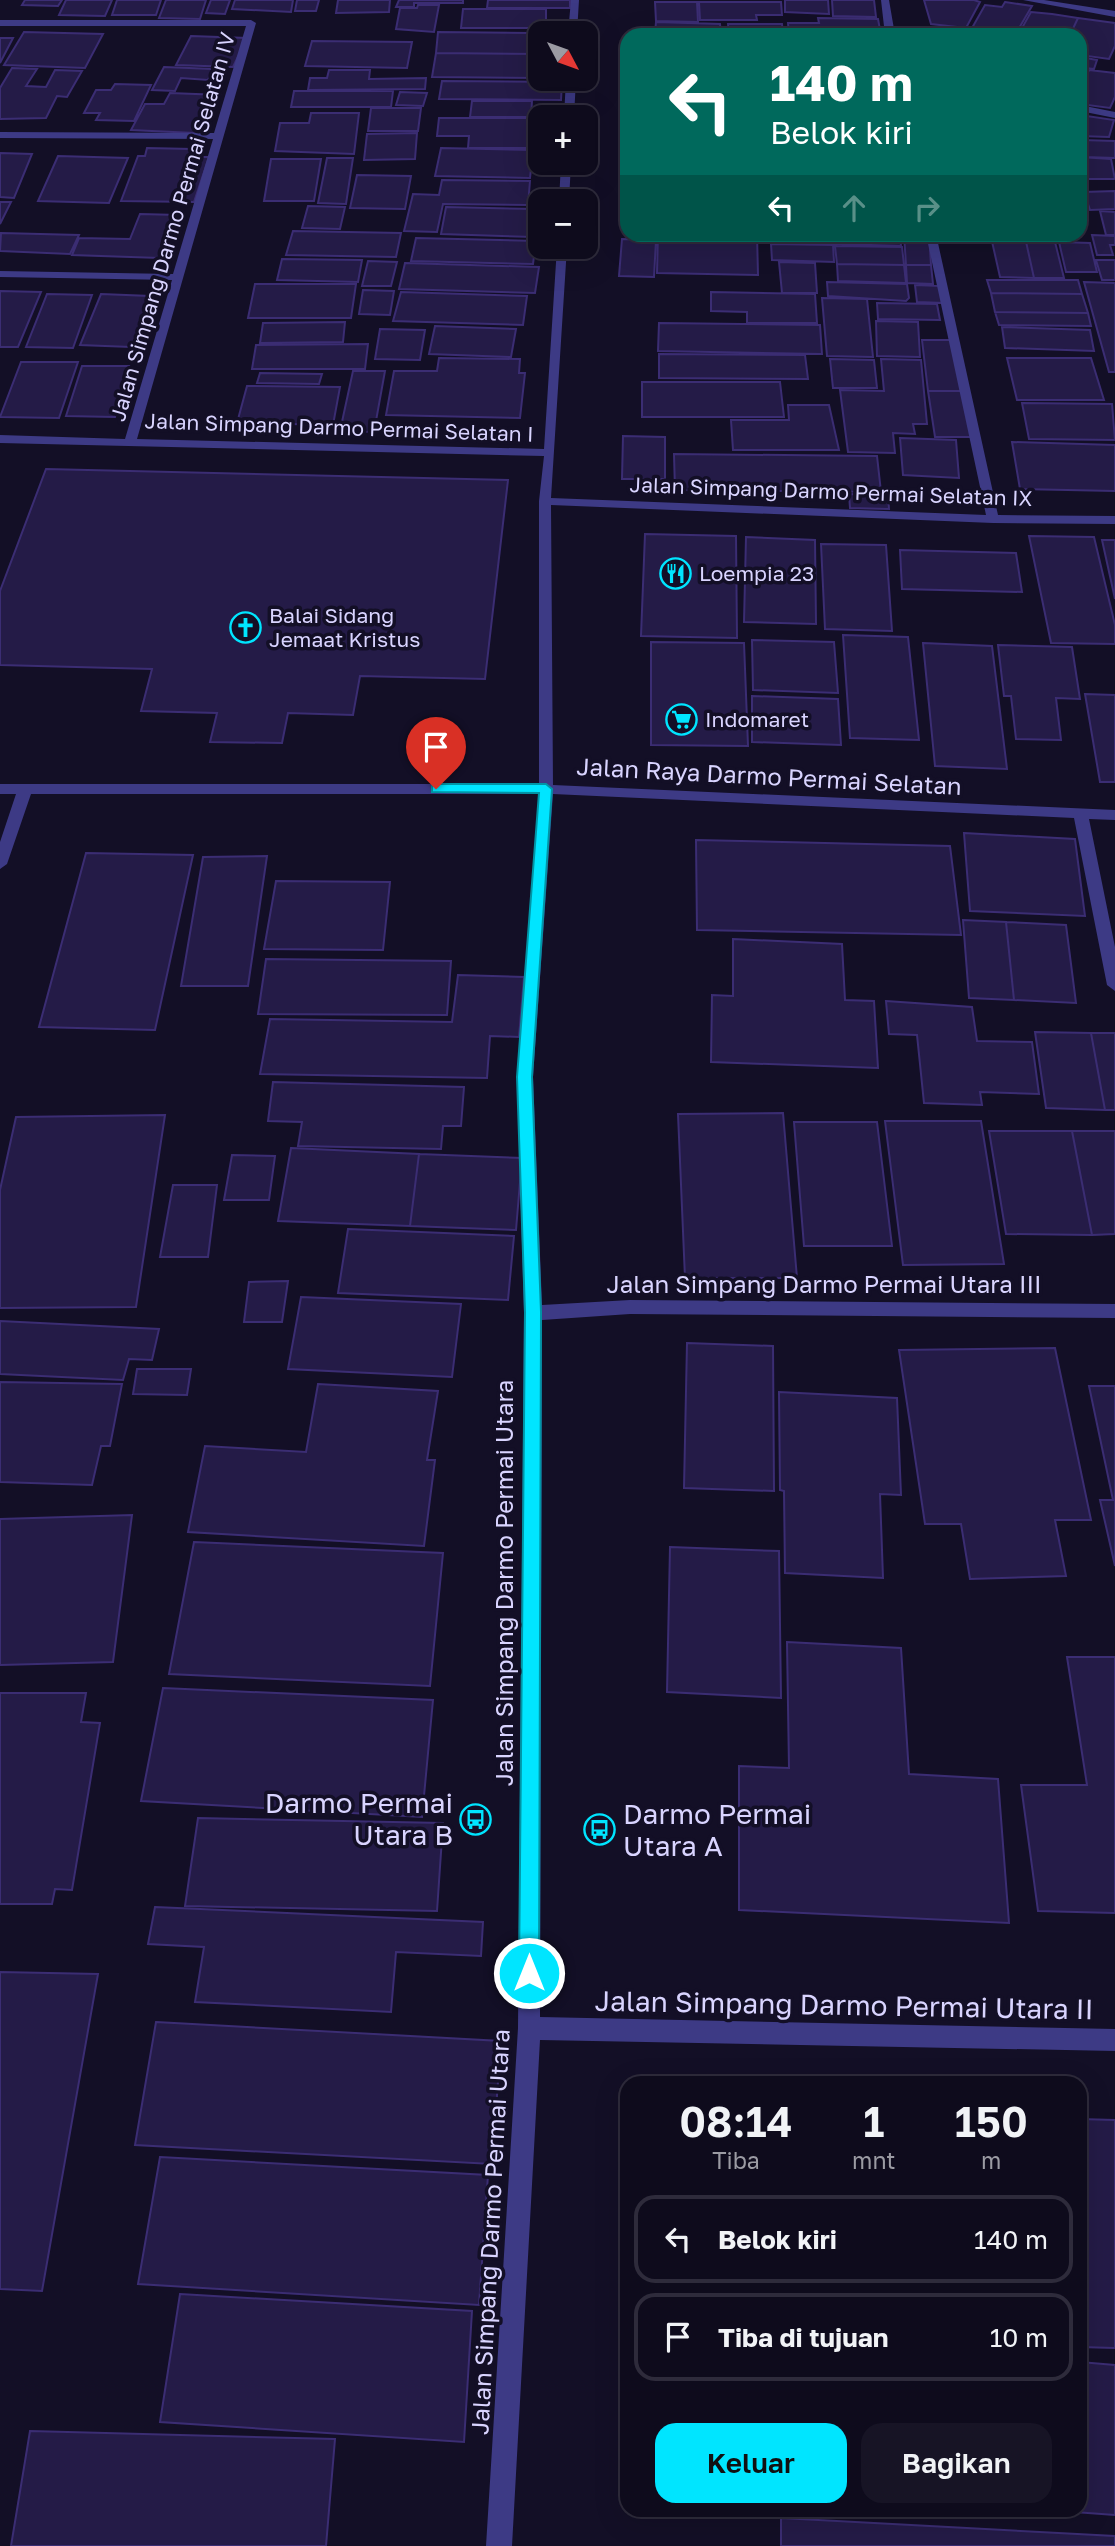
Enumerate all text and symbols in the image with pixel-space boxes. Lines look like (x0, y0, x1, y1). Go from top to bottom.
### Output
north arrow (528, 21, 598, 91)
map controls (528, 21, 598, 259)
street label: Jalan Simpang Darmo Permai Selatan IV (104, 29, 240, 424)
text: 140 m (770, 53, 913, 112)
icon: left (655, 56, 746, 147)
button: + (528, 105, 598, 175)
text: Belok kiri (770, 113, 913, 151)
button: − (528, 189, 598, 259)
icon: left (762, 189, 800, 227)
icon: ahead (835, 189, 873, 227)
icon: right (908, 189, 946, 227)
street label: Jalan Simpang Darmo Permai Selatan I (144, 407, 534, 447)
street label: Jalan Simpang Darmo Permai Selatan IX (629, 471, 1033, 511)
restaurant icon: Loempia 23 (659, 557, 693, 591)
place label: Loempia 23 (699, 560, 814, 586)
place label: Balai Sidang Jemaat Kristus (269, 602, 420, 652)
church icon: Balai Sidang Jemaat Kristus (229, 611, 263, 645)
supermarket icon: Indomaret (665, 703, 699, 737)
place label: Indomaret (705, 706, 809, 732)
pin (406, 717, 466, 789)
icon: arrive (417, 728, 455, 766)
street label: Jalan Raya Darmo Permai Selatan (576, 751, 963, 800)
street label: Jalan Simpang Darmo Permai Utara III (606, 1269, 1042, 1298)
street label: Jalan Simpang Darmo Permai Utara (489, 1380, 518, 1786)
place label: Darmo Permai Utara B (265, 1786, 453, 1851)
place label: Darmo Permai Utara A (623, 1797, 811, 1862)
bus stop icon: Darmo Permai Utara B (459, 1802, 493, 1836)
bus stop icon: Darmo Permai Utara A (583, 1813, 617, 1847)
position arrow (492, 1936, 566, 2010)
street label: Jalan Simpang Darmo Permai Utara II (594, 1984, 1094, 2025)
street label: Jalan Simpang Darmo Permai Utara (464, 2028, 515, 2436)
text: 08:14 (679, 2096, 793, 2146)
text: 1 (863, 2096, 884, 2146)
text: 150 (955, 2096, 1028, 2146)
text: Tiba (712, 2146, 760, 2174)
text: mnt (852, 2146, 896, 2174)
text: m (981, 2146, 1001, 2174)
icon: left (659, 2220, 697, 2258)
text: Belok kiri (718, 2224, 837, 2255)
text: 140 m (974, 2224, 1048, 2255)
icon: arrive (659, 2318, 697, 2356)
text: Tiba di tujuan (718, 2322, 888, 2353)
text: 10 m (990, 2322, 1048, 2353)
button: Keluar (655, 2423, 847, 2503)
button: Bagikan (861, 2423, 1052, 2503)

